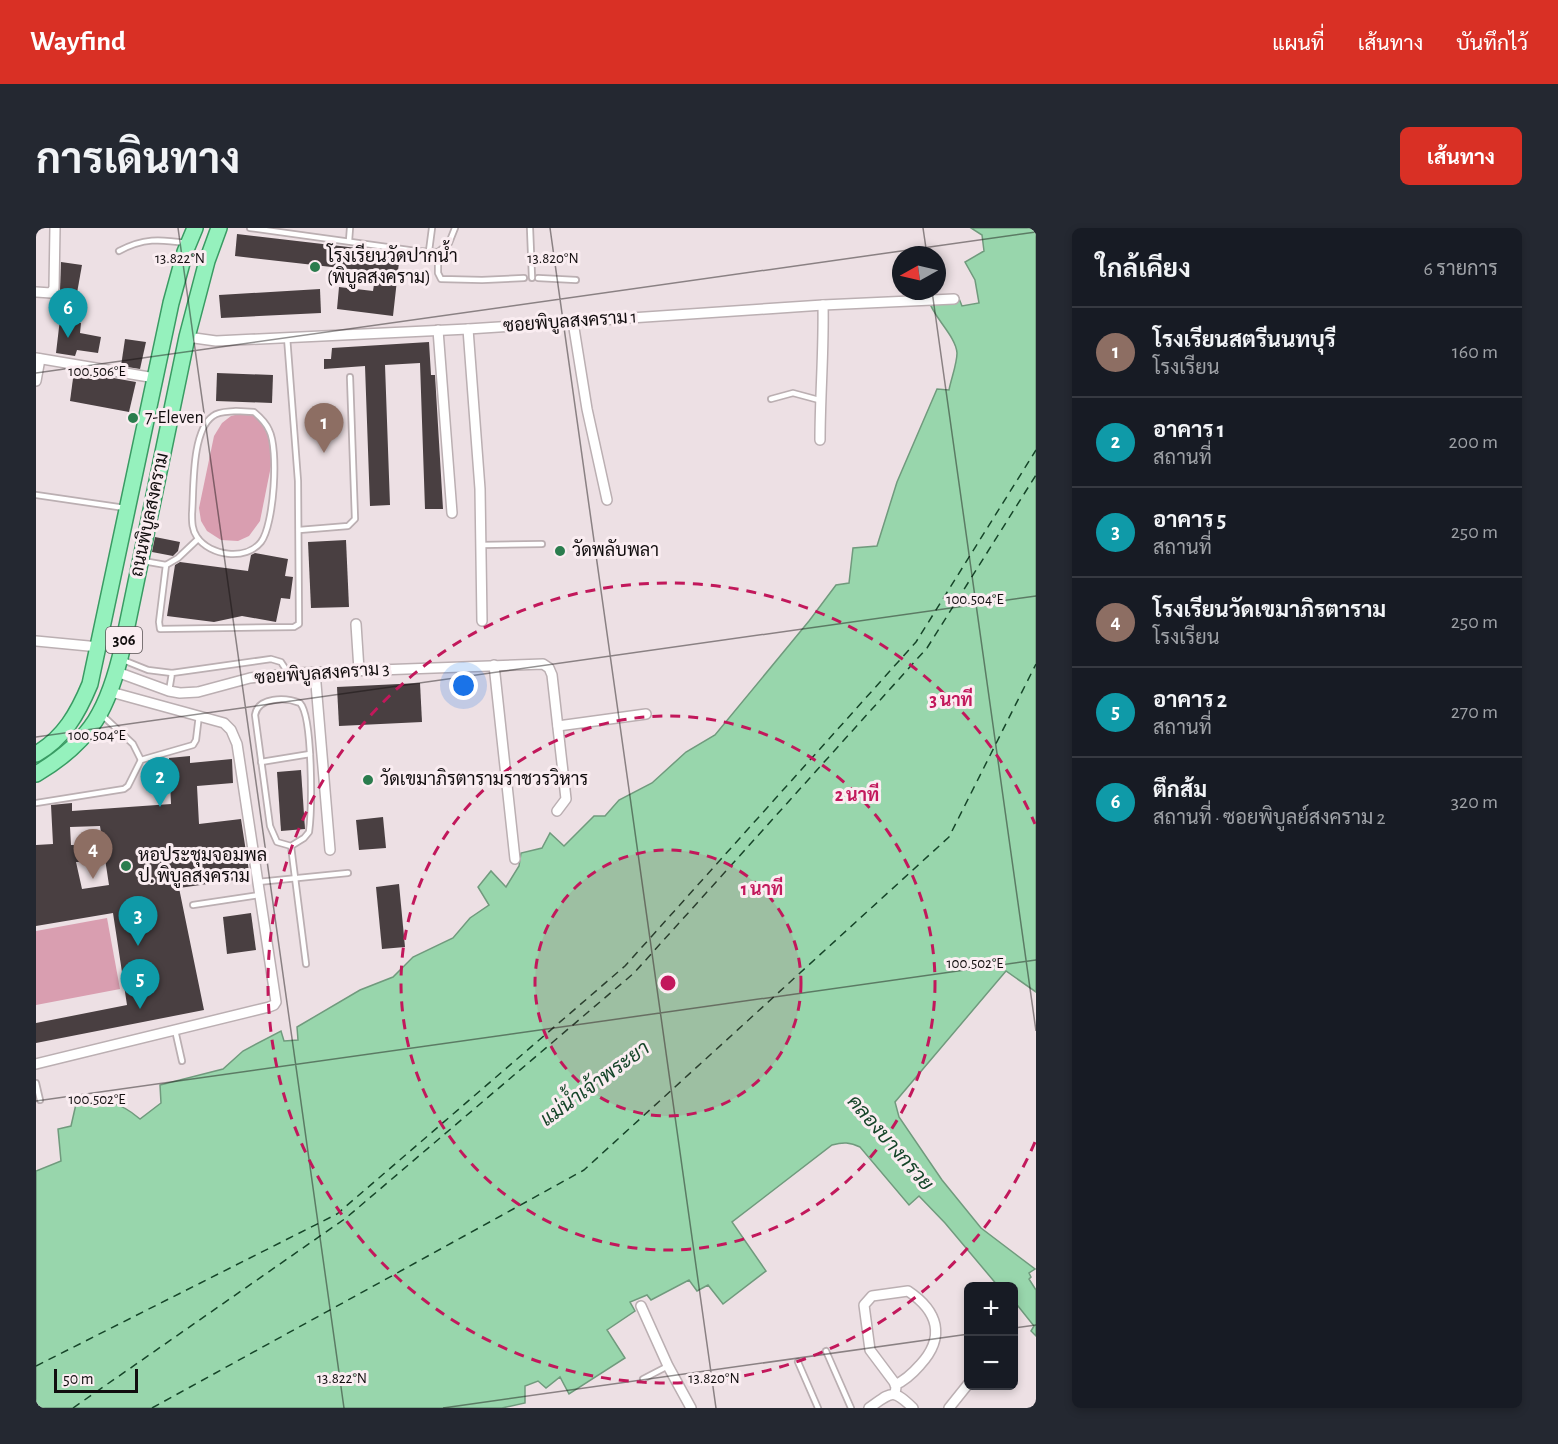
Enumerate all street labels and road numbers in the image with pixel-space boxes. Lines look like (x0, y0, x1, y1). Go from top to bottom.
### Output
street label: ซอยพิบูลสงคราม 1 (502, 305, 638, 339)
street label: ถนนพิบูลสงคราม (125, 451, 175, 579)
road number: 306 (106, 627, 142, 653)
street label: ซอยพิบูลสงคราม 3 (254, 657, 390, 691)

